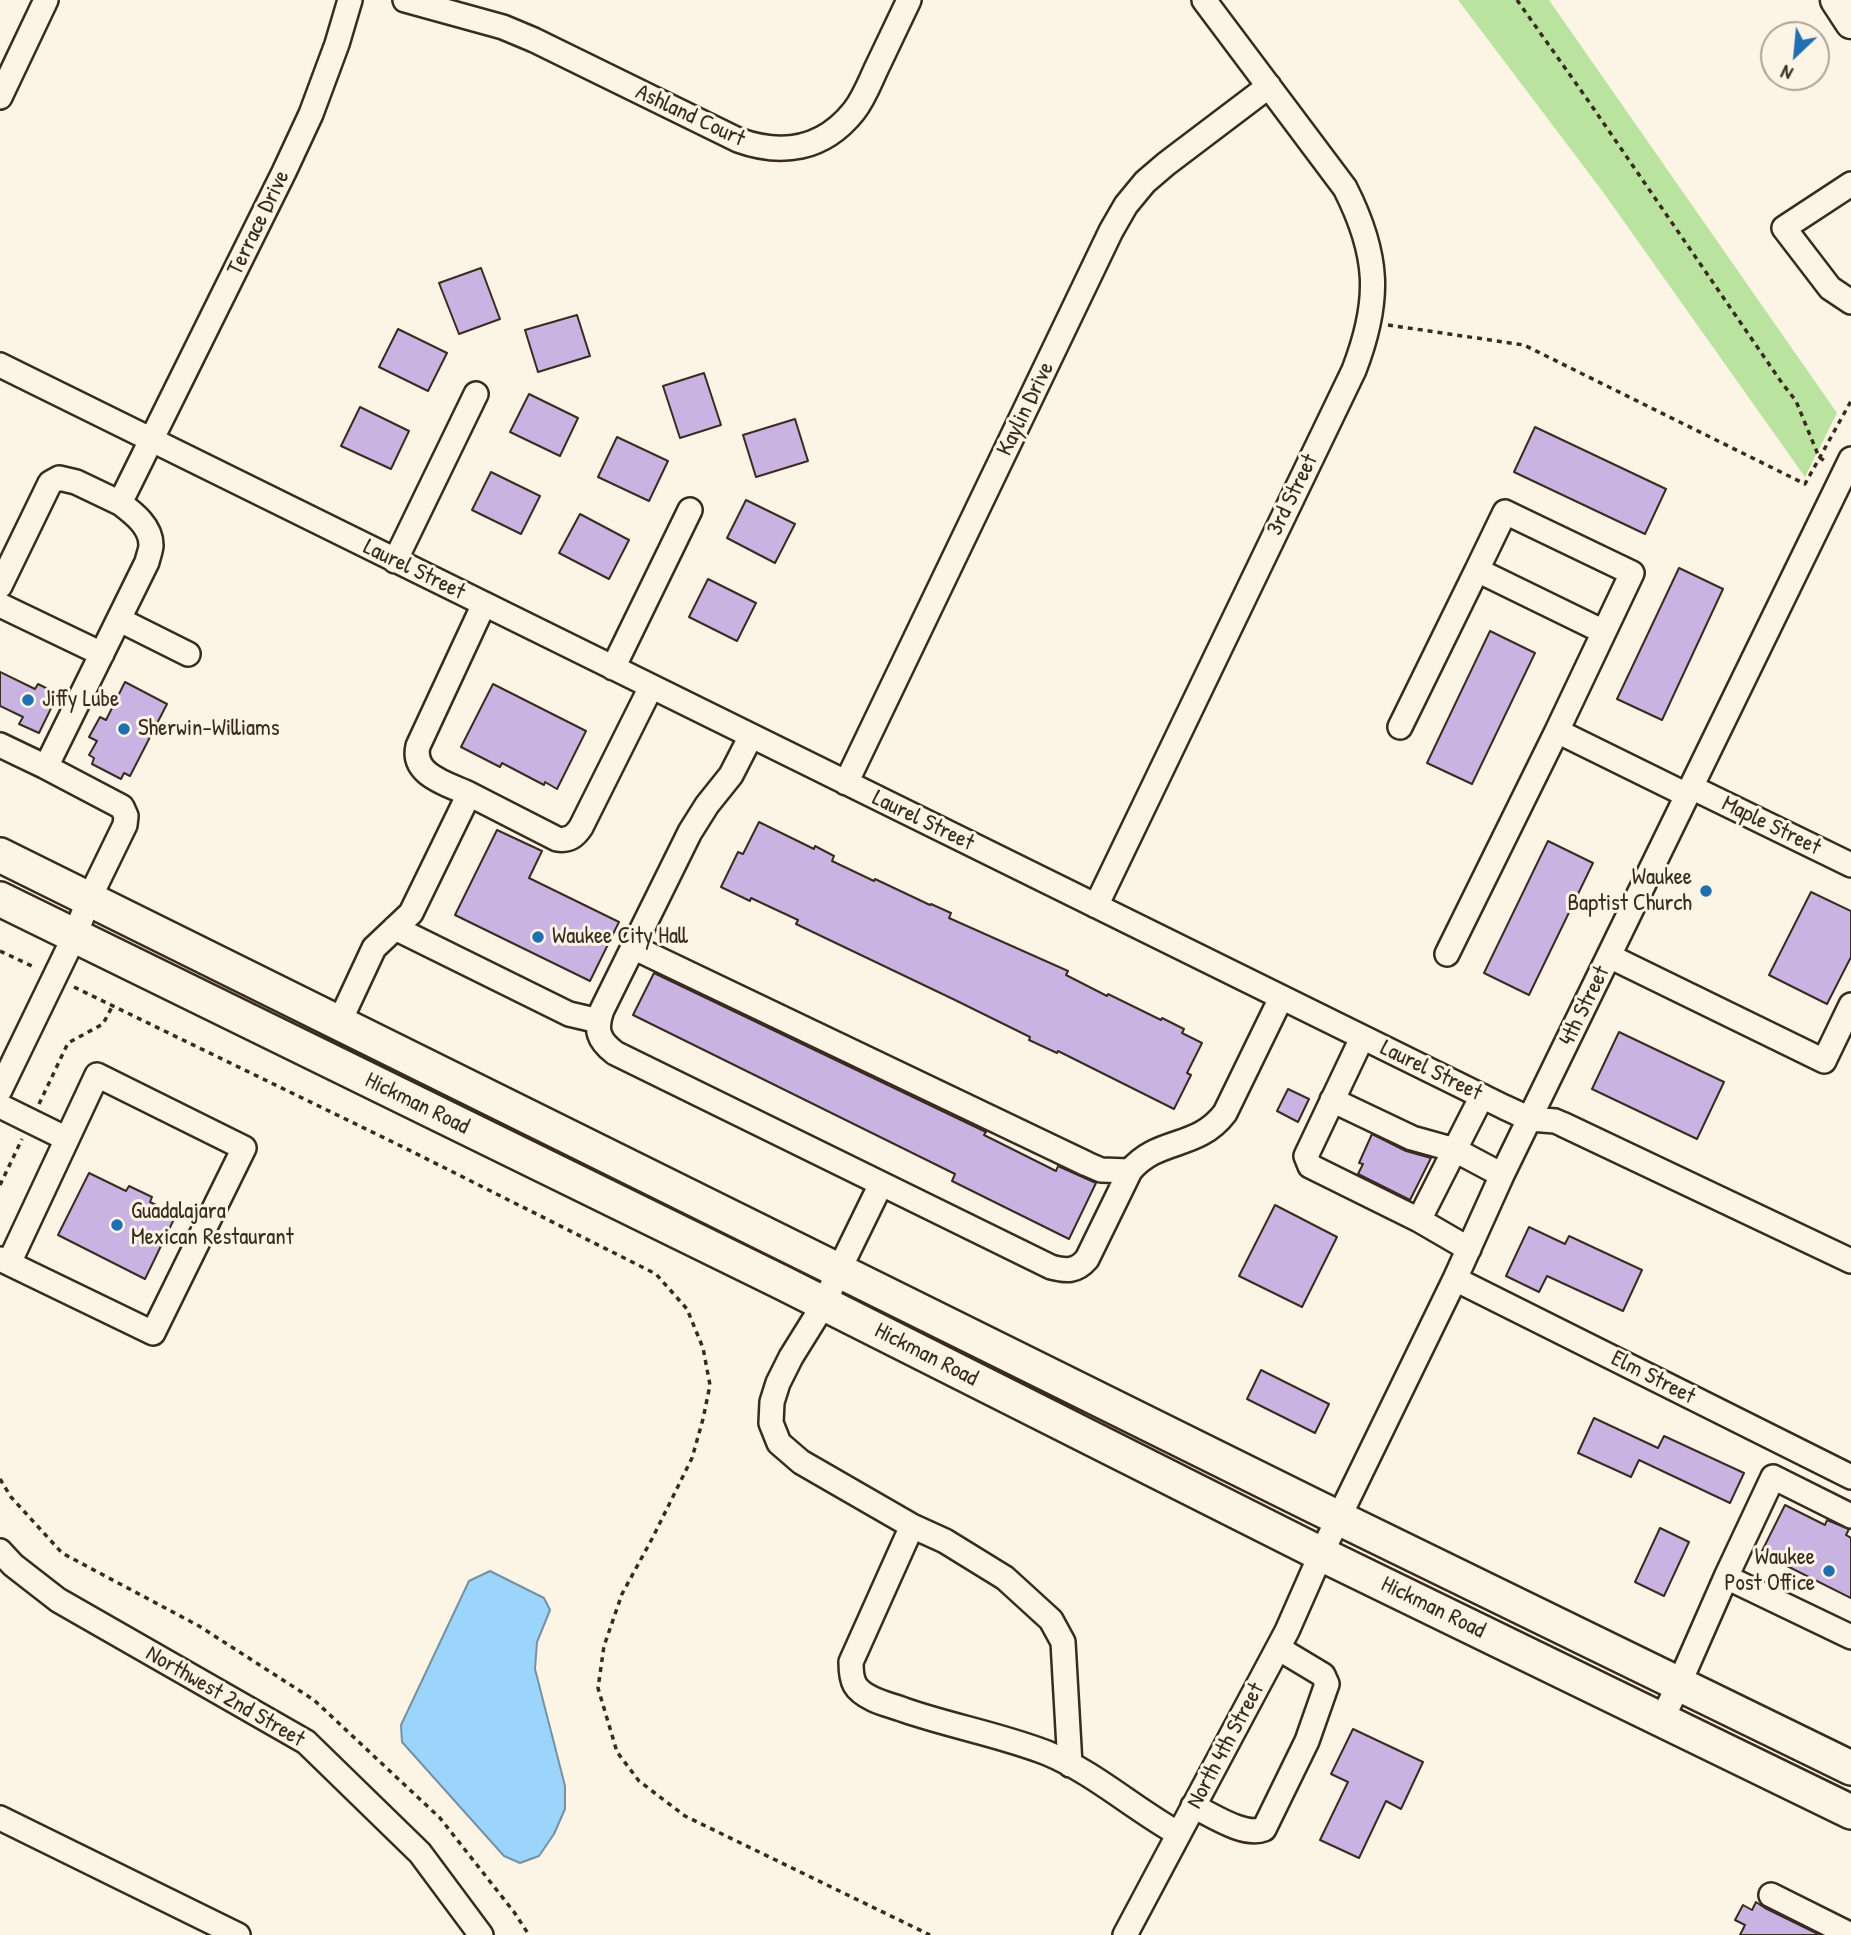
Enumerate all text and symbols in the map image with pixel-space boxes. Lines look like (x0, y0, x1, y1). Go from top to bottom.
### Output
north arrow (1760, 21, 1830, 91)
text: N (1776, 59, 1797, 87)
street label: Ashland Court (631, 79, 749, 153)
street label: Terrace Drive (222, 166, 296, 280)
street label: Kaylin Drive (991, 358, 1061, 460)
street label: 3rd Street (1262, 450, 1324, 540)
street label: Laurel Street (359, 534, 469, 606)
place label: Jiffy Lube (42, 686, 119, 714)
marker: Jiffy Lube (20, 692, 36, 708)
place label: Sherwin-Williams (138, 715, 280, 743)
marker: Sherwin-Williams (116, 721, 132, 737)
street label: Laurel Street (868, 785, 978, 857)
street label: Maple Street (1717, 790, 1825, 862)
place label: Waukee Baptist Church (1567, 864, 1692, 918)
marker: Waukee Baptist Church (1698, 883, 1714, 899)
place label: Waukee City Hall (552, 923, 688, 951)
marker: Waukee City Hall (530, 929, 546, 945)
street label: 4th Street (1554, 962, 1616, 1050)
street label: Laurel Street (1376, 1035, 1486, 1107)
street label: Hickman Road (360, 1067, 474, 1141)
place label: Guadalajara Mexican Restaurant (131, 1198, 294, 1252)
marker: Guadalajara Mexican Restaurant (109, 1217, 125, 1233)
street label: Hickman Road (870, 1317, 982, 1393)
street label: Elm Street (1606, 1345, 1700, 1411)
place label: Waukee Post Office (1725, 1544, 1815, 1598)
marker: Waukee Post Office (1821, 1563, 1837, 1579)
street label: Hickman Road (1376, 1571, 1490, 1645)
street label: Northwest 2nd Street (141, 1640, 309, 1754)
street label: North 4th Street (1181, 1678, 1271, 1814)

